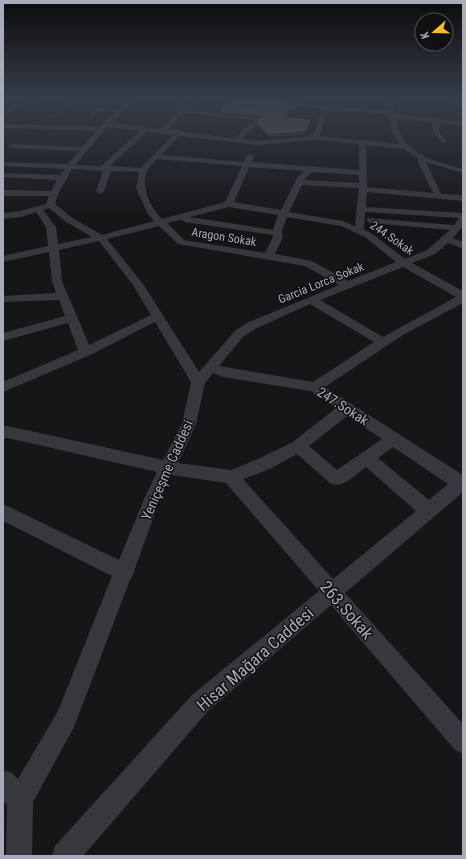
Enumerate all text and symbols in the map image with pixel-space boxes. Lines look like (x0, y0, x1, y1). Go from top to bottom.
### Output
north arrow (414, 12, 454, 52)
text: K (418, 29, 432, 40)
street label: 244.Sokak (368, 218, 417, 258)
street label: Aragon Sokak (191, 225, 258, 249)
street label: Garcia Lorca Sokak (276, 259, 367, 307)
street label: 247.Sokak (314, 383, 372, 429)
street label: Yeniçeşme Caddesi (138, 417, 196, 523)
street label: 263.Sokak (316, 577, 378, 643)
street label: Hisar Mağara Caddesi (193, 603, 317, 715)

